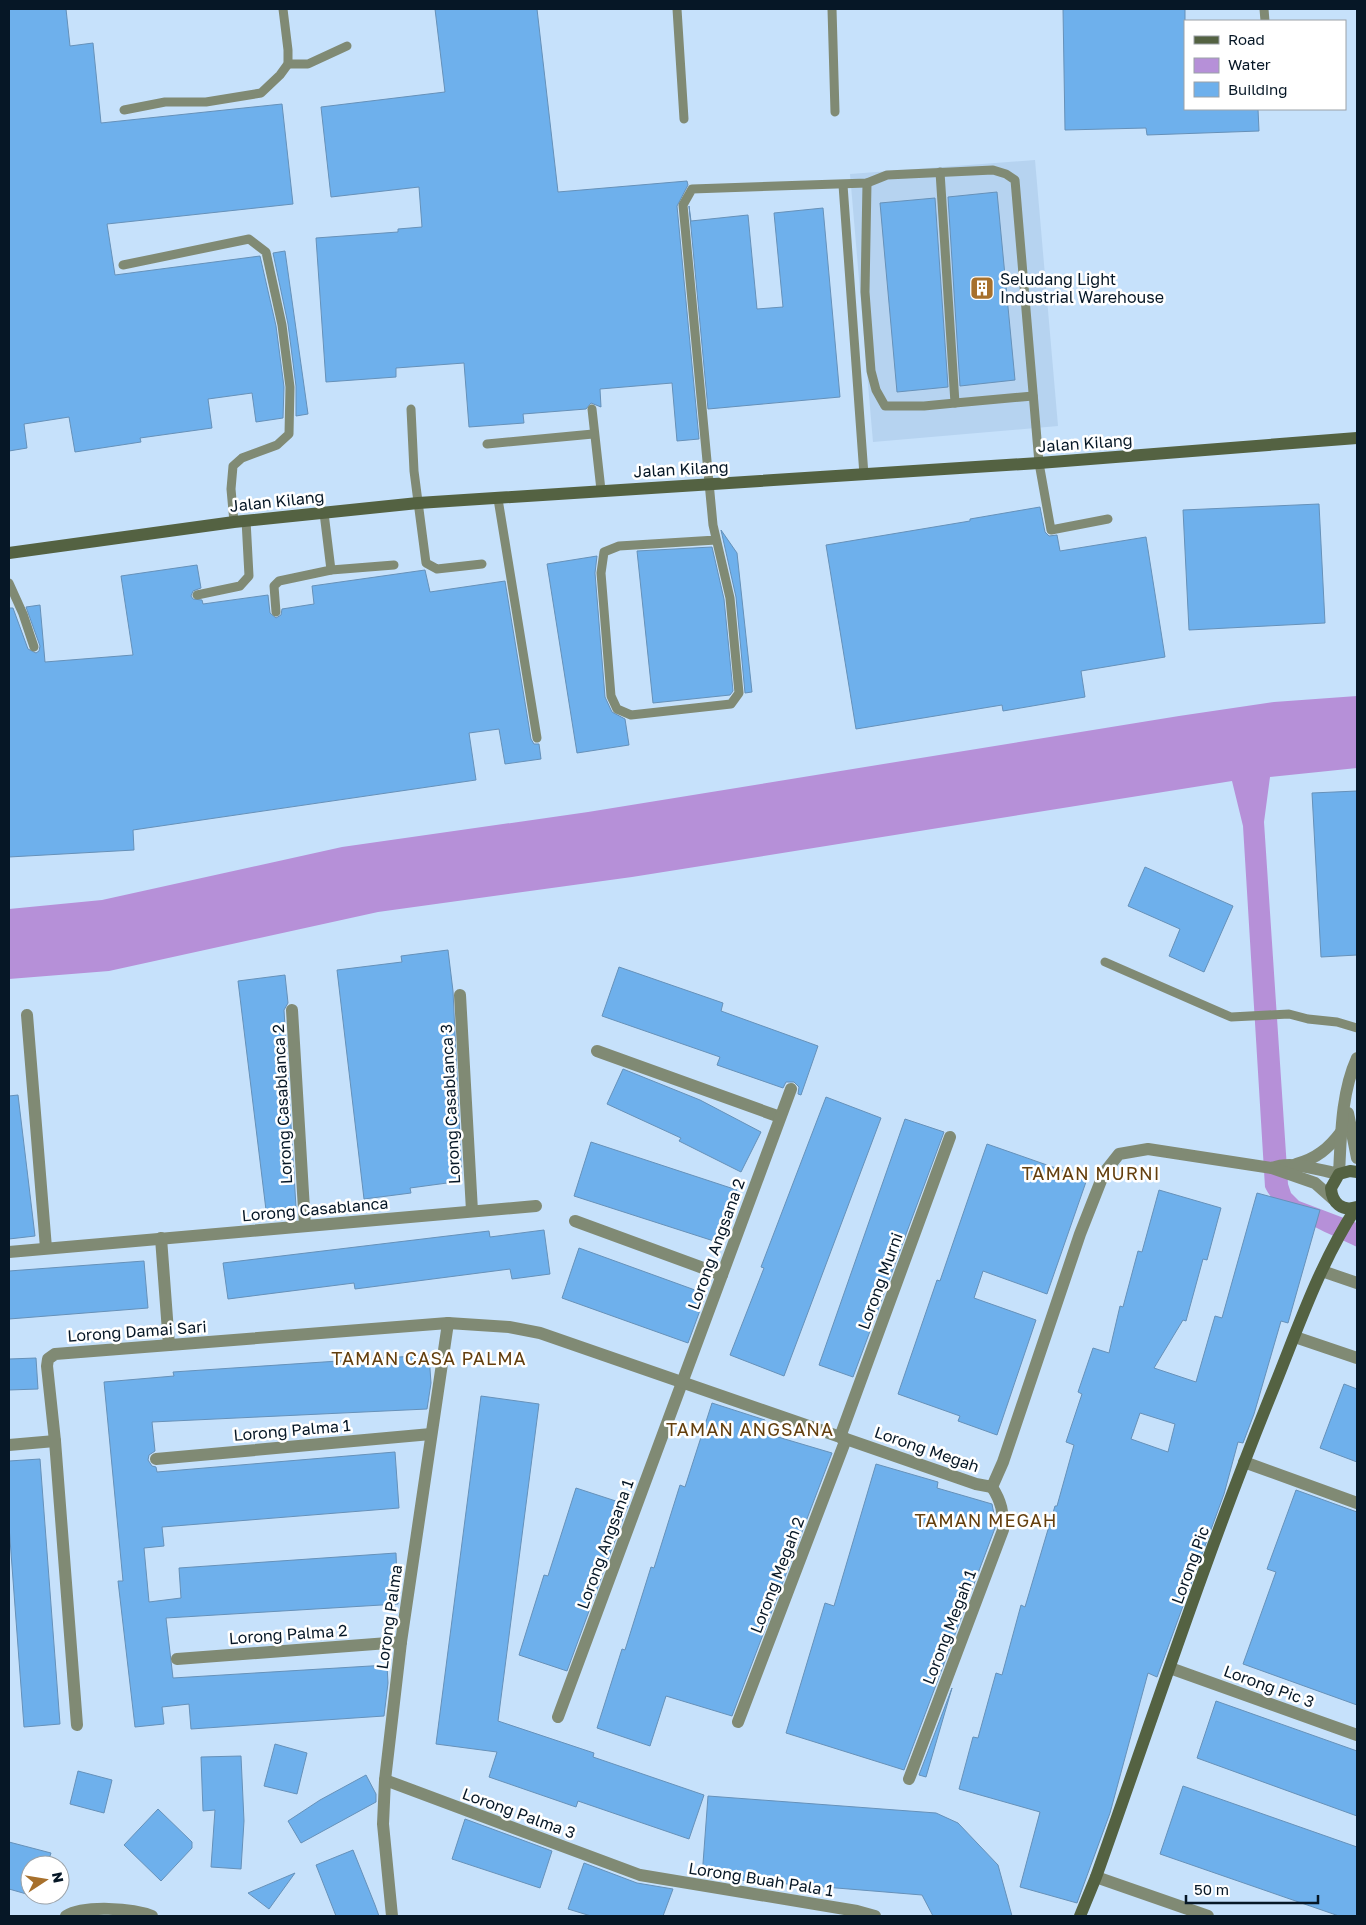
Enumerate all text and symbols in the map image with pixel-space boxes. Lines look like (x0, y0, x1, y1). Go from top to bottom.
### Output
legend (1184, 20, 1346, 110)
text: Road (1228, 30, 1265, 48)
text: Water (1228, 55, 1271, 73)
text: Building (1228, 80, 1288, 98)
place label: Seludang Light Industrial Warehouse (1000, 269, 1164, 307)
building icon: Seludang Light Industrial Warehouse (969, 275, 995, 301)
street label: Jalan Kilang (1037, 430, 1133, 456)
street label: Jalan Kilang (633, 457, 729, 481)
street label: Jalan Kilang (229, 486, 325, 516)
street label: Lorong Casablanca 2 (268, 1023, 296, 1185)
street label: Lorong Casablanca 3 (436, 1023, 464, 1185)
district label: TAMAN MURNI (1022, 1162, 1160, 1184)
street label: Lorong Angsana 2 (683, 1176, 749, 1312)
street label: Lorong Casablanca (241, 1193, 389, 1225)
street label: Lorong Murni (853, 1230, 907, 1332)
street label: Lorong Damai Sari (67, 1316, 207, 1346)
district label: TAMAN CASA PALMA (331, 1347, 527, 1369)
street label: Lorong Palma 1 (233, 1415, 352, 1445)
district label: TAMAN ANGSANA (666, 1418, 834, 1440)
street label: Lorong Megah (872, 1422, 982, 1476)
street label: Lorong Angsana 1 (572, 1476, 638, 1612)
district label: TAMAN MEGAH (915, 1509, 1057, 1531)
street label: Lorong Megah 2 (746, 1514, 808, 1636)
street label: Lorong Pic (1167, 1523, 1213, 1607)
street label: Lorong Palma (372, 1563, 406, 1671)
street label: Lorong Megah 1 (918, 1567, 980, 1687)
street label: Lorong Palma 2 (228, 1620, 348, 1648)
street label: Lorong Pic 3 (1221, 1660, 1317, 1712)
street label: Lorong Palma 3 (460, 1783, 578, 1843)
north arrow (20, 1855, 70, 1905)
street label: Lorong Buah Pala 1 (687, 1858, 835, 1900)
text: N (49, 1870, 68, 1884)
scale bar (1186, 1872, 1318, 1904)
text: 50 m (1194, 1880, 1229, 1898)

